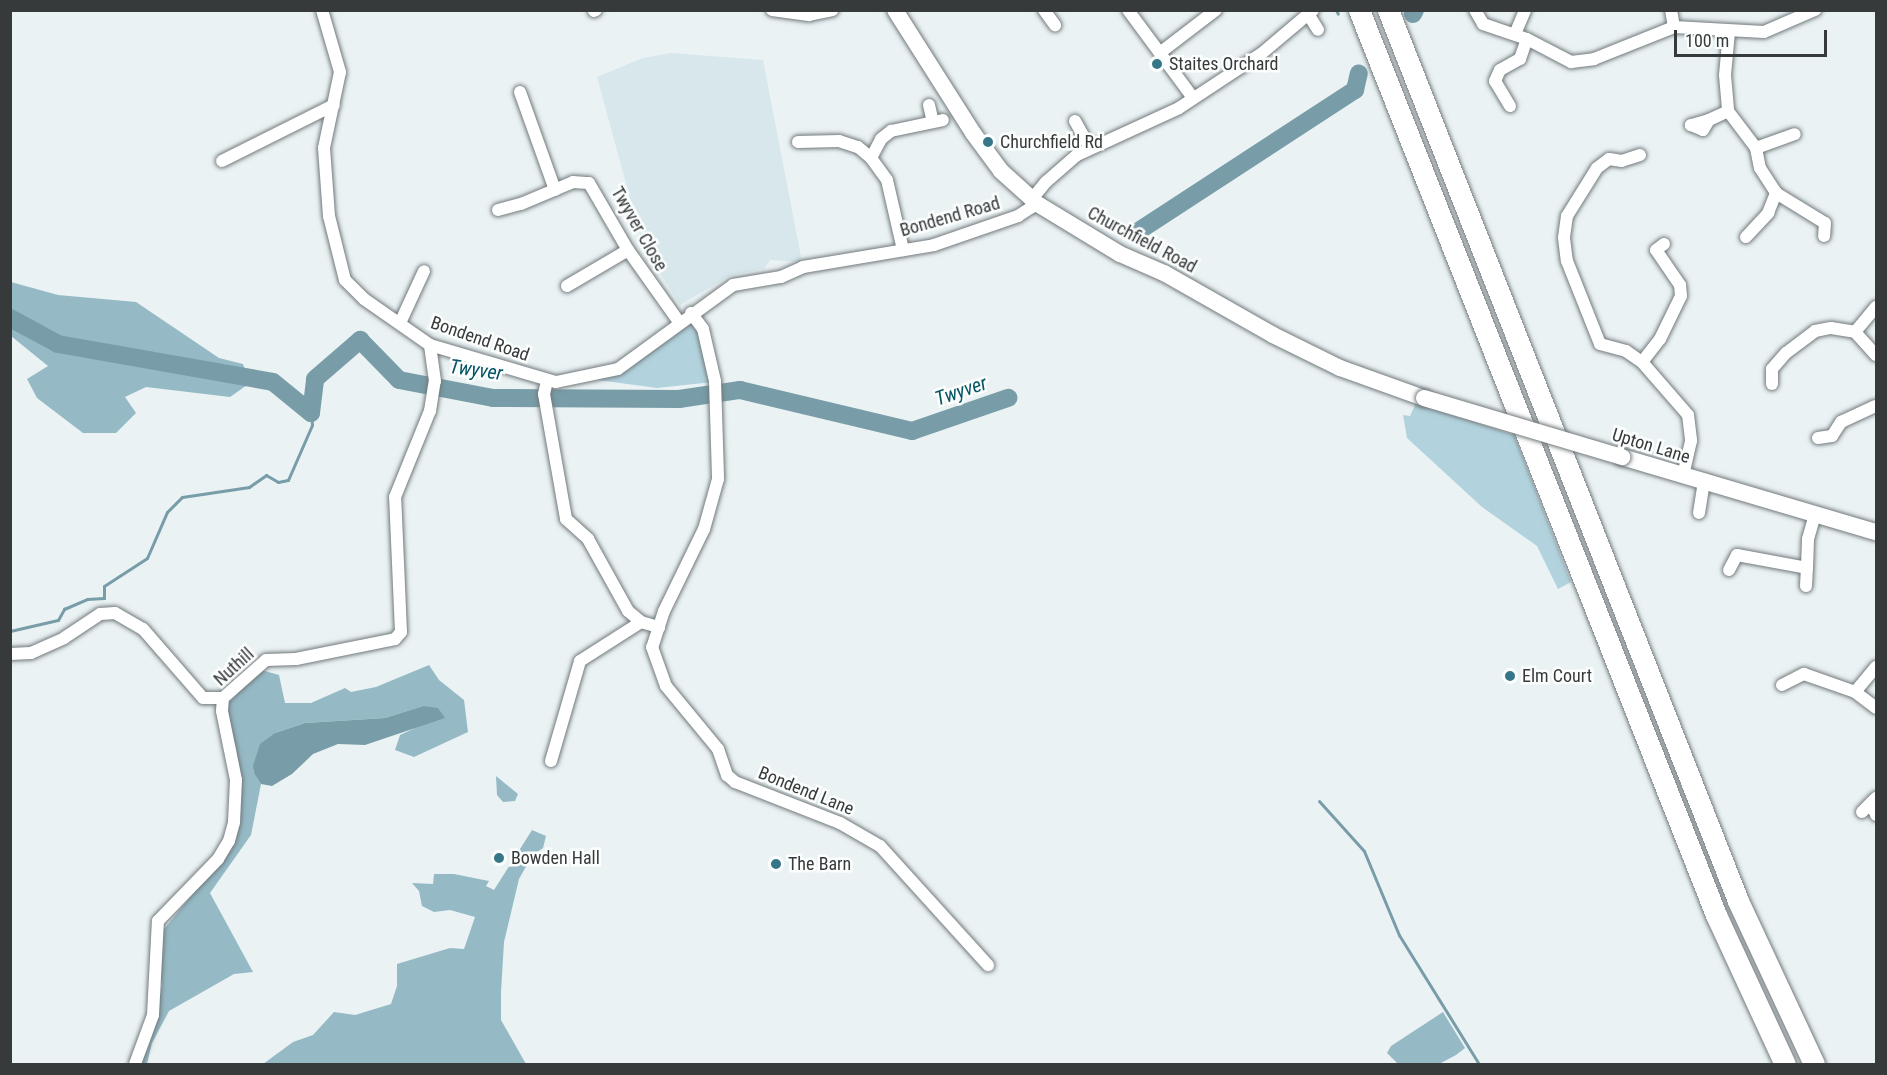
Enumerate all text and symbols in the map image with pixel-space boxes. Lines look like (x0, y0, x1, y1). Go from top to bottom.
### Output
scale bar (1677, 18, 1830, 56)
text: 100 m (1685, 30, 1729, 51)
place label: Staites Orchard (1169, 53, 1279, 75)
marker: Staites Orchard (1150, 57, 1164, 71)
place label: Churchfield Rd (1000, 131, 1103, 153)
marker: Churchfield Rd (981, 135, 995, 149)
street label: Twyver Close (606, 183, 672, 275)
street label: Bondend Road (898, 192, 1002, 242)
street label: Churchfield Road (1084, 202, 1200, 278)
street label: Bondend Road (428, 312, 532, 366)
water label: Twyver (448, 354, 504, 386)
water label: Twyver (932, 371, 990, 411)
street label: Upton Lane (1609, 424, 1693, 468)
street label: Nuthill (210, 643, 258, 691)
place label: Elm Court (1522, 665, 1592, 687)
marker: Elm Court (1503, 669, 1517, 683)
street label: Bondend Lane (755, 762, 857, 820)
place label: Bowden Hall (511, 847, 600, 869)
marker: Bowden Hall (492, 851, 506, 865)
place label: The Barn (788, 853, 851, 875)
marker: The Barn (769, 857, 783, 871)

